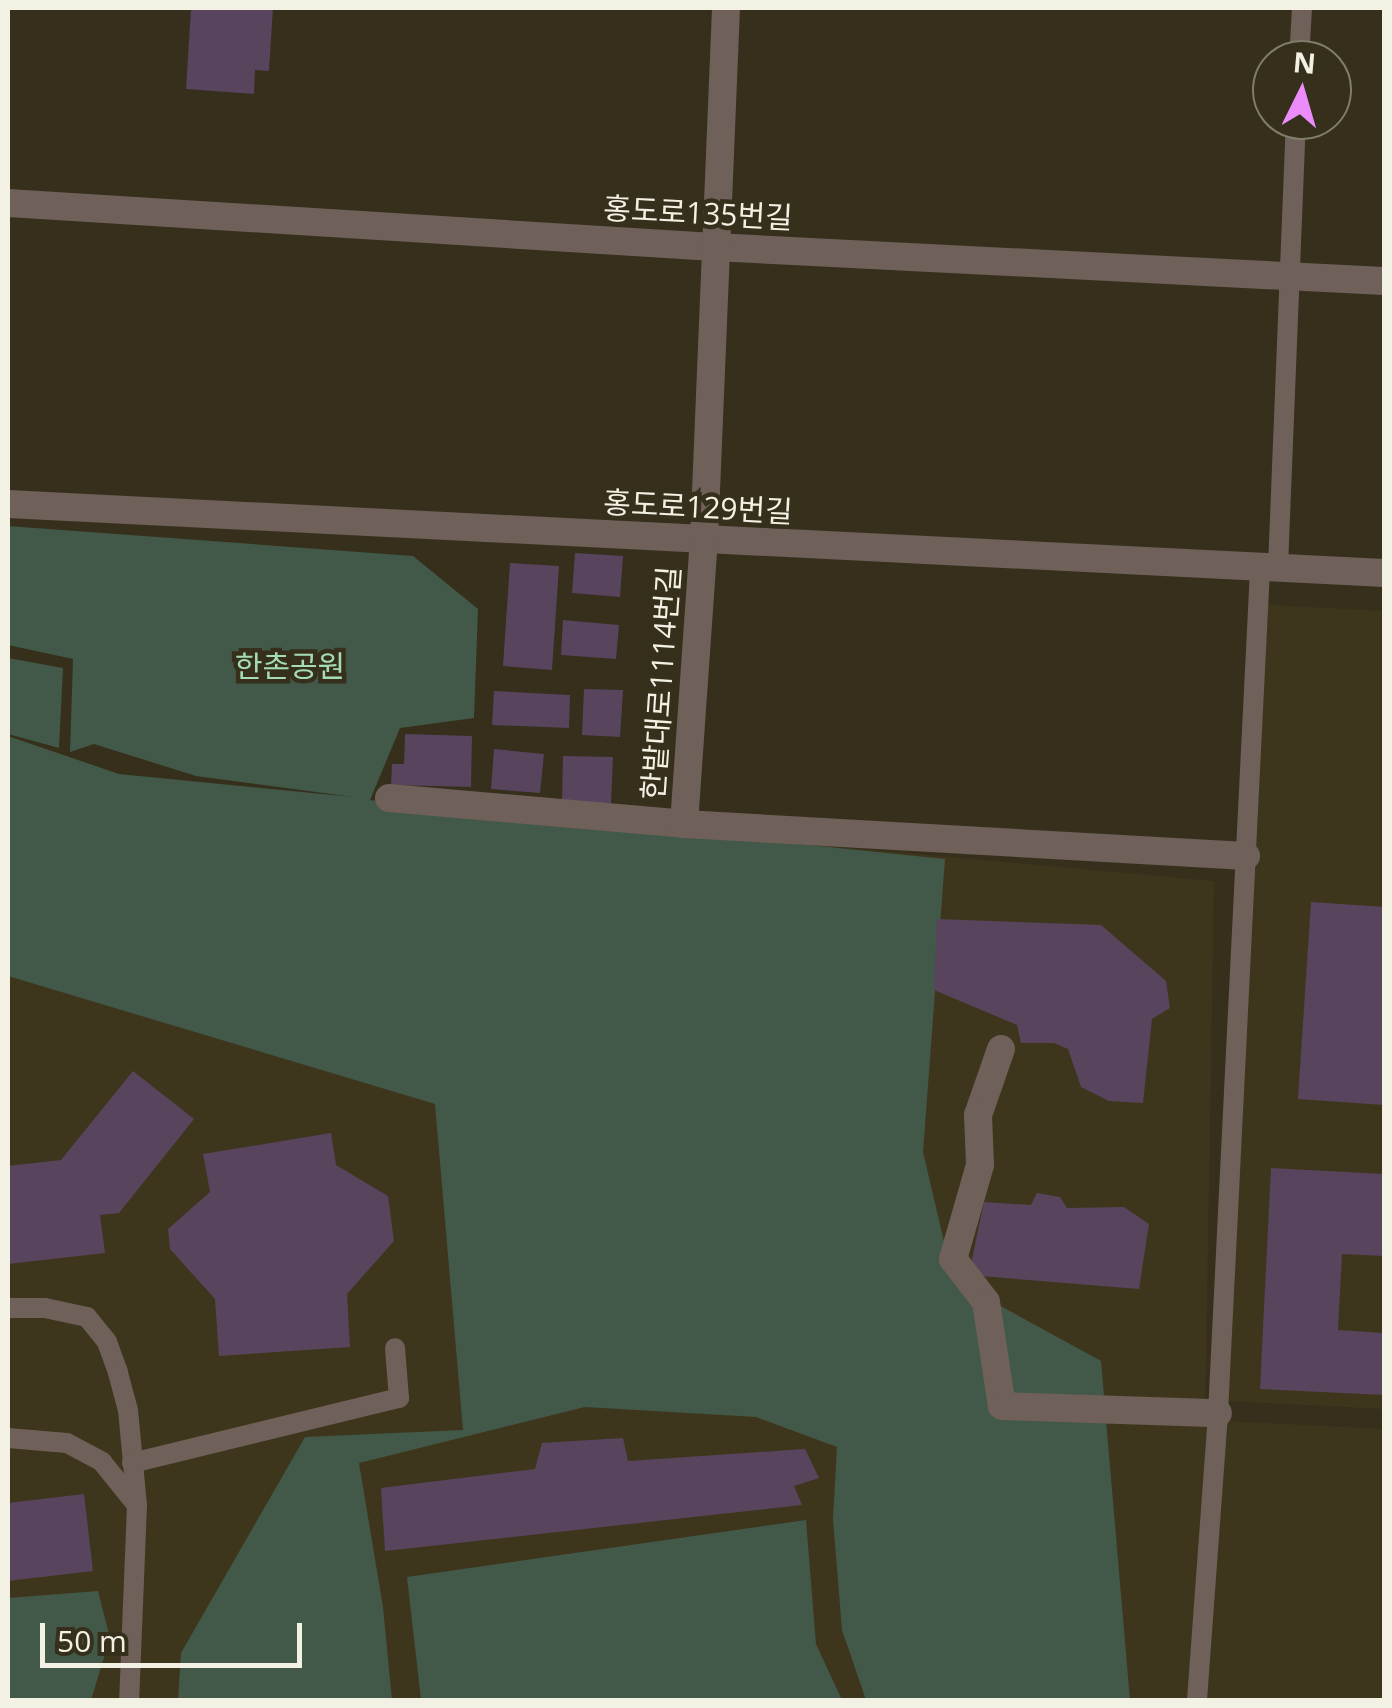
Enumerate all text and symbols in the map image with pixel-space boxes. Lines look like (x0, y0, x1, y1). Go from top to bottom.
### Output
north arrow (1252, 40, 1352, 140)
text: N (1291, 42, 1317, 82)
street label: 홍도로135번길 (602, 190, 794, 236)
street label: 홍도로129번길 (602, 484, 794, 530)
street label: 한밭대로1114번길 (635, 565, 687, 801)
park label: 한촌공원 (235, 648, 345, 684)
scale bar (45, 1603, 308, 1665)
text: 50 m (57, 1620, 127, 1661)

